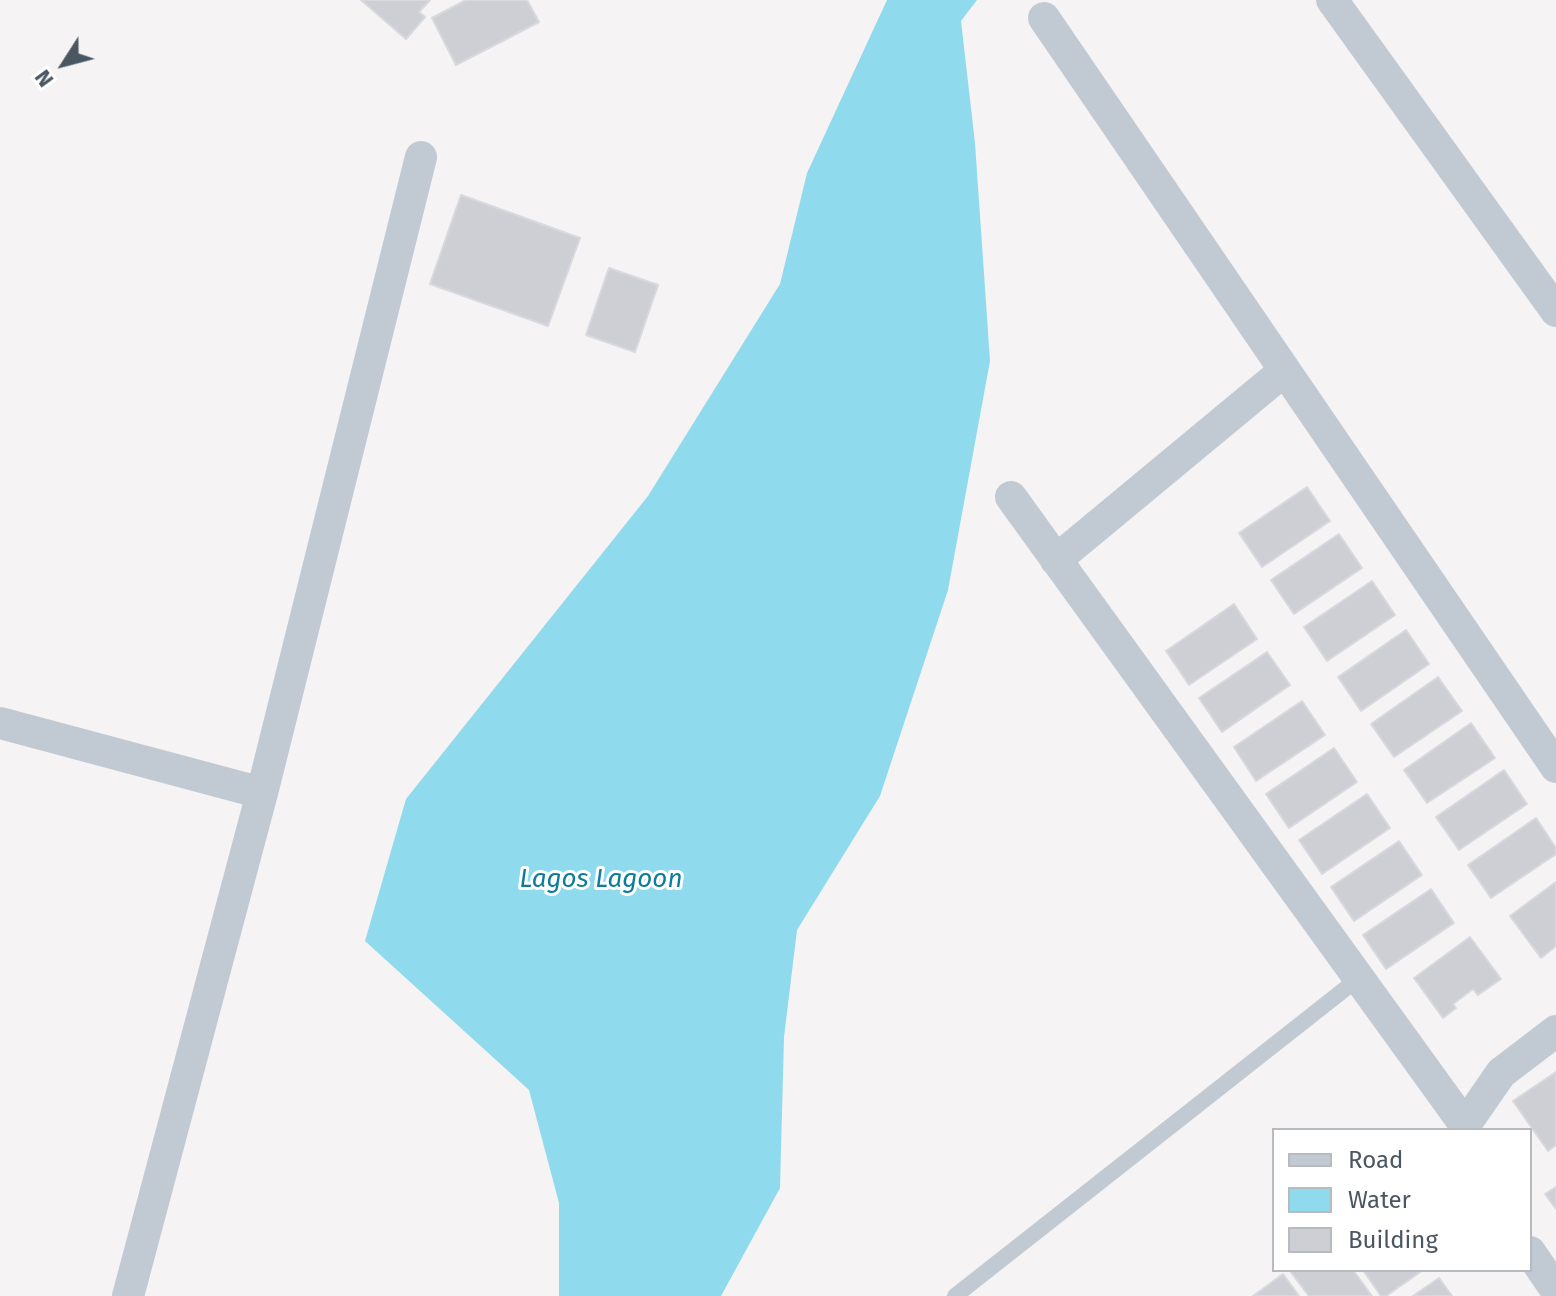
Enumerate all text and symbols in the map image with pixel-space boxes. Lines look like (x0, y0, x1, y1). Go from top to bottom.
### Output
north arrow (24, 24, 104, 104)
text: N (29, 65, 59, 92)
water label: Lagos Lagoon (520, 864, 682, 896)
legend (1272, 1128, 1532, 1272)
text: Road (1348, 1146, 1403, 1174)
text: Water (1348, 1186, 1411, 1214)
text: Building (1348, 1226, 1438, 1254)

